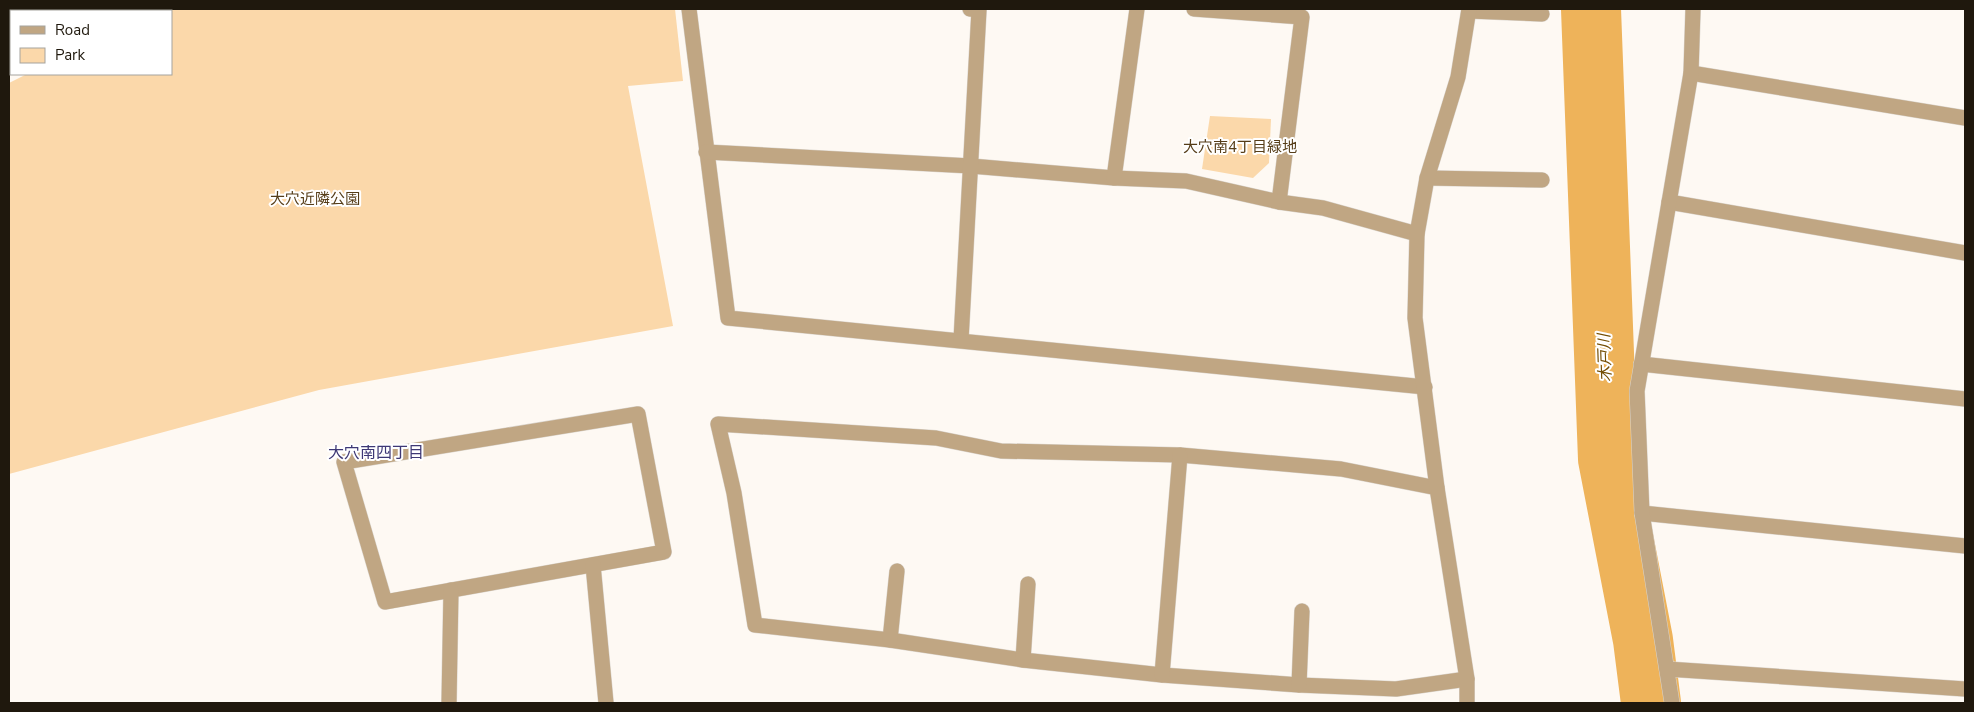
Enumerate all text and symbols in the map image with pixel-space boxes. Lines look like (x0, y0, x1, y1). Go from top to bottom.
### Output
legend (10, 10, 172, 75)
text: Road (55, 20, 90, 40)
text: Park (55, 45, 85, 65)
park label: 大穴南4丁目緑地 (1183, 137, 1297, 157)
park label: 大穴近隣公園 (270, 189, 360, 209)
water label: 木戸川 (1593, 332, 1617, 382)
district label: 大穴南四丁目 (328, 442, 424, 464)

